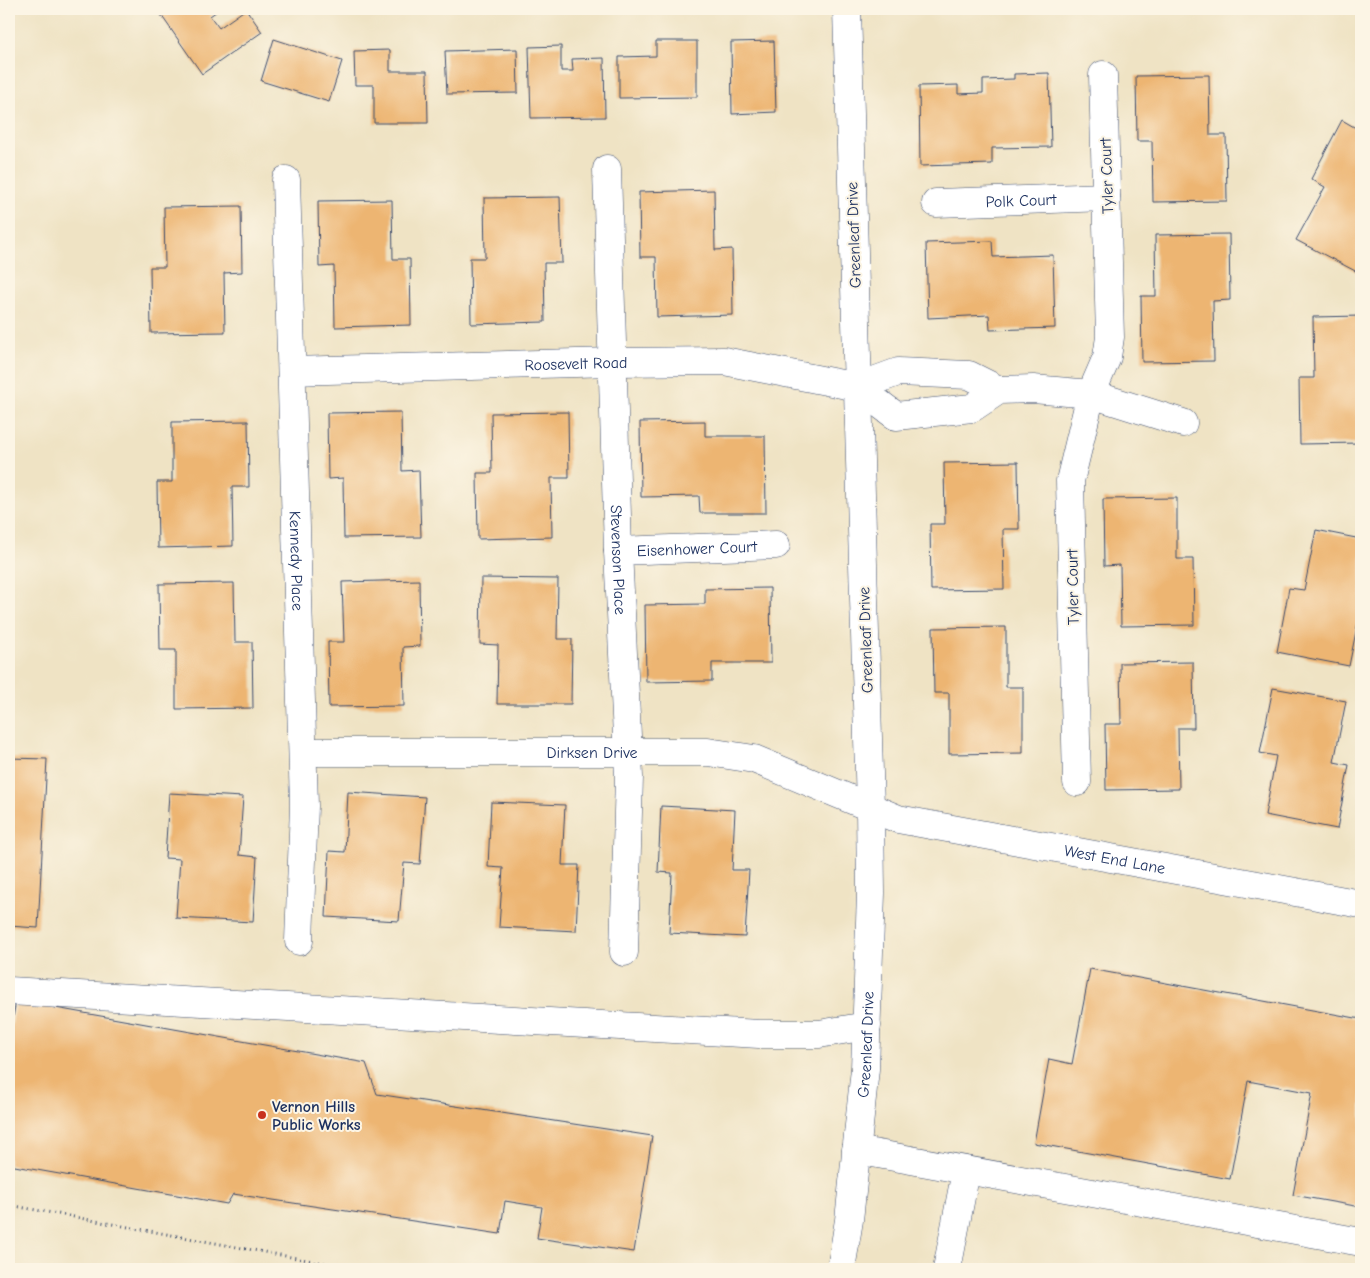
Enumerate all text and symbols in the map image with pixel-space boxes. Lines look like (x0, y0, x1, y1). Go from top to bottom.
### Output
street label: Tyler Court (1097, 137, 1117, 214)
street label: Greenleaf Drive (843, 181, 865, 288)
street label: Polk Court (985, 191, 1057, 211)
street label: Roosevelt Road (524, 354, 628, 374)
street label: Stevenson Place (607, 505, 629, 615)
street label: Kennedy Place (286, 511, 306, 611)
street label: Eisenhower Court (637, 538, 758, 560)
street label: Tyler Court (1063, 548, 1083, 625)
street label: Greenleaf Drive (855, 586, 877, 693)
street label: Dirksen Drive (546, 744, 638, 762)
street label: West End Lane (1063, 842, 1167, 878)
street label: Greenleaf Drive (854, 991, 878, 1099)
place label: Vernon Hills Public Works (272, 1098, 361, 1134)
marker: Vernon Hills Public Works (256, 1109, 268, 1121)

